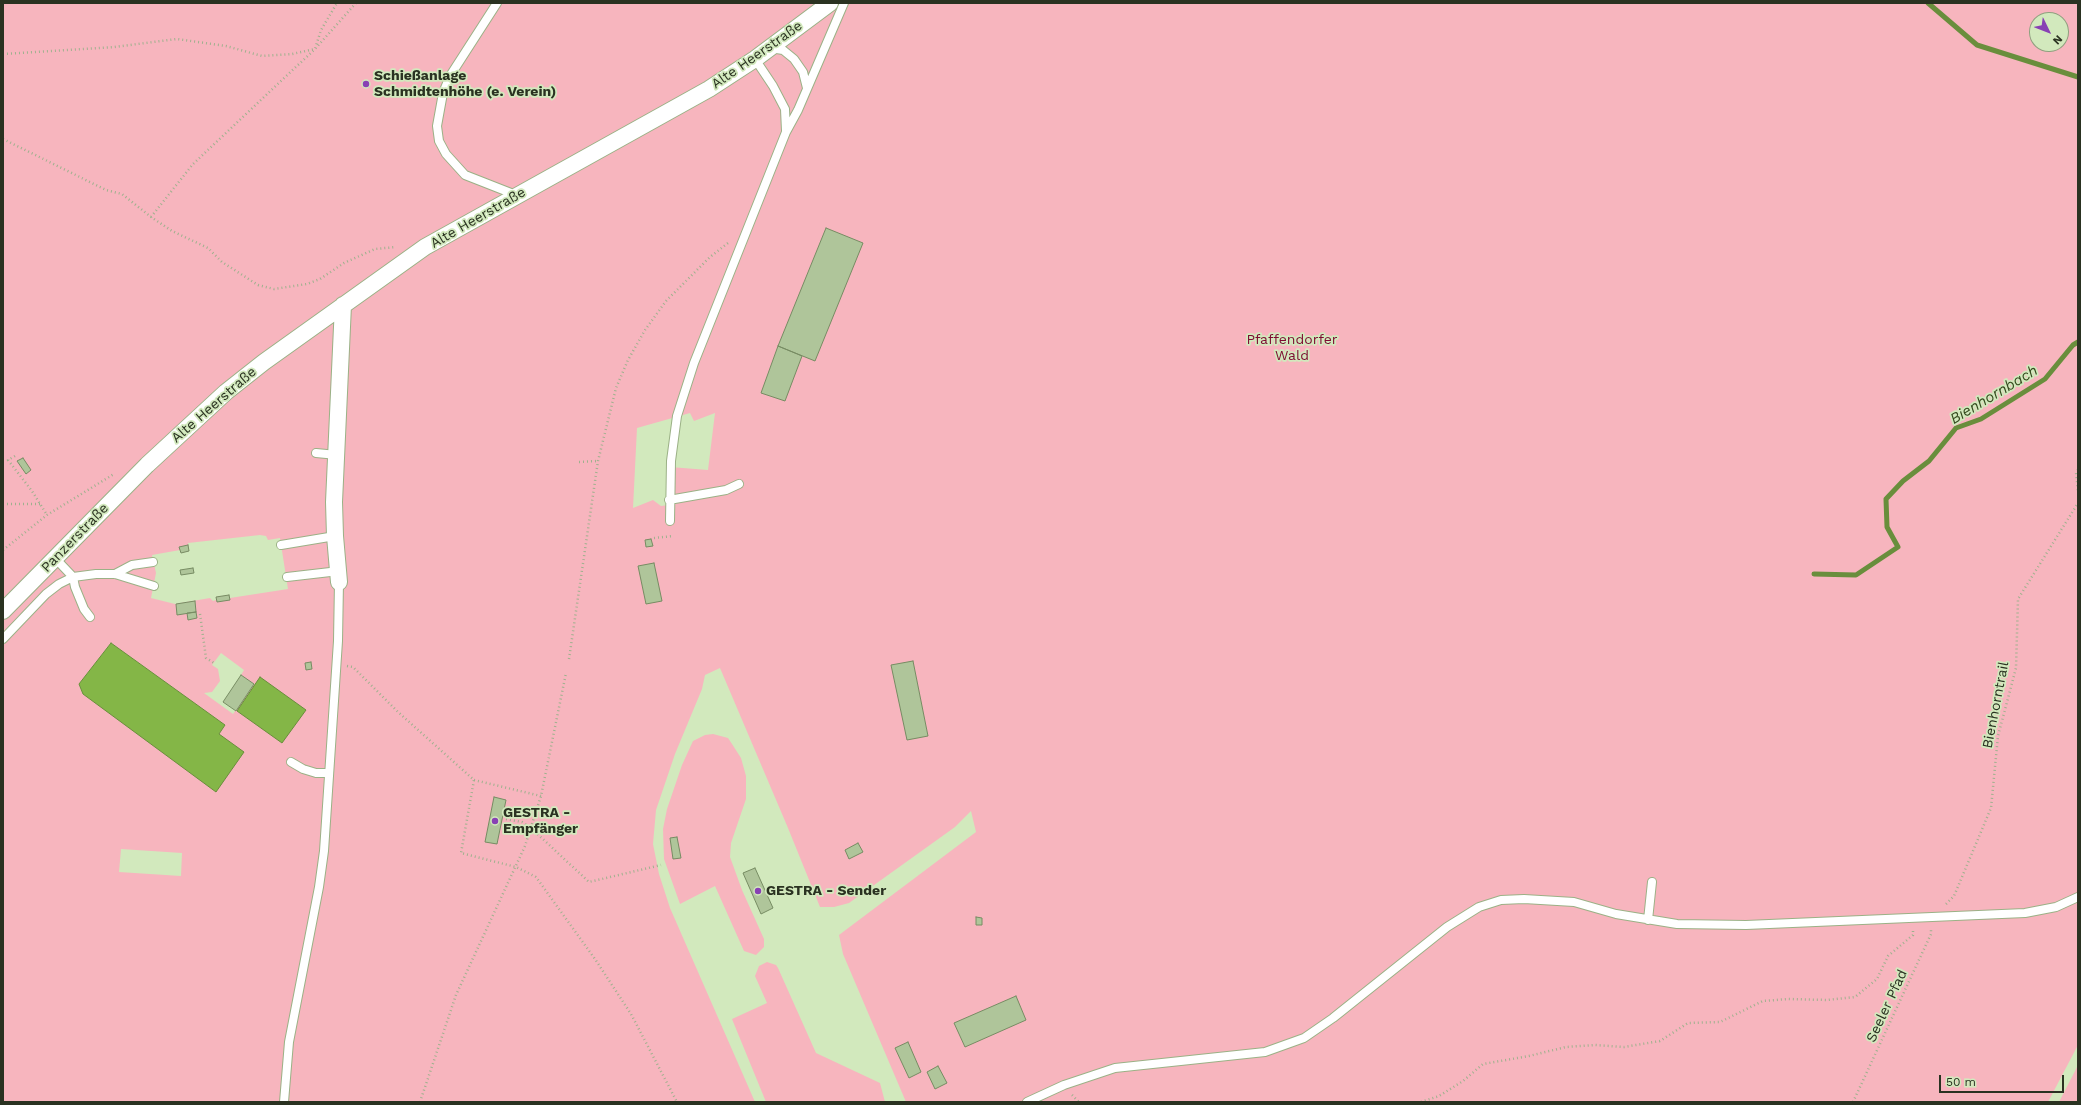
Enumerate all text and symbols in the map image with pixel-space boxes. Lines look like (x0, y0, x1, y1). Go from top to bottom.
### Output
north arrow (2029, 12, 2069, 52)
street label: Alte Heerstraße (708, 17, 806, 93)
text: N (2050, 32, 2065, 47)
place label: Schießanlage Schmidtenhöhe (e. Verein) (374, 68, 556, 100)
marker: Schießanlage Schmidtenhöhe (e. Verein) (361, 79, 371, 89)
street label: Alte Heerstraße (427, 184, 529, 252)
park label: Pfaffendorfer Wald (1246, 332, 1338, 364)
water label: Bienhornbach (1947, 362, 2041, 428)
street label: Alte Heerstraße (168, 364, 260, 446)
street label: Panzerstraße (38, 500, 112, 576)
street label: Bienhorntrail (1979, 660, 2013, 750)
place label: GESTRA - Empfänger (503, 805, 578, 838)
marker: GESTRA - Empfänger (490, 816, 500, 826)
place label: GESTRA - Sender (766, 883, 886, 899)
marker: GESTRA - Sender (753, 886, 763, 896)
street label: Seeler Pfad (1863, 967, 1911, 1045)
scale bar (1941, 1067, 2066, 1093)
text: 50 m (1946, 1075, 1976, 1089)

